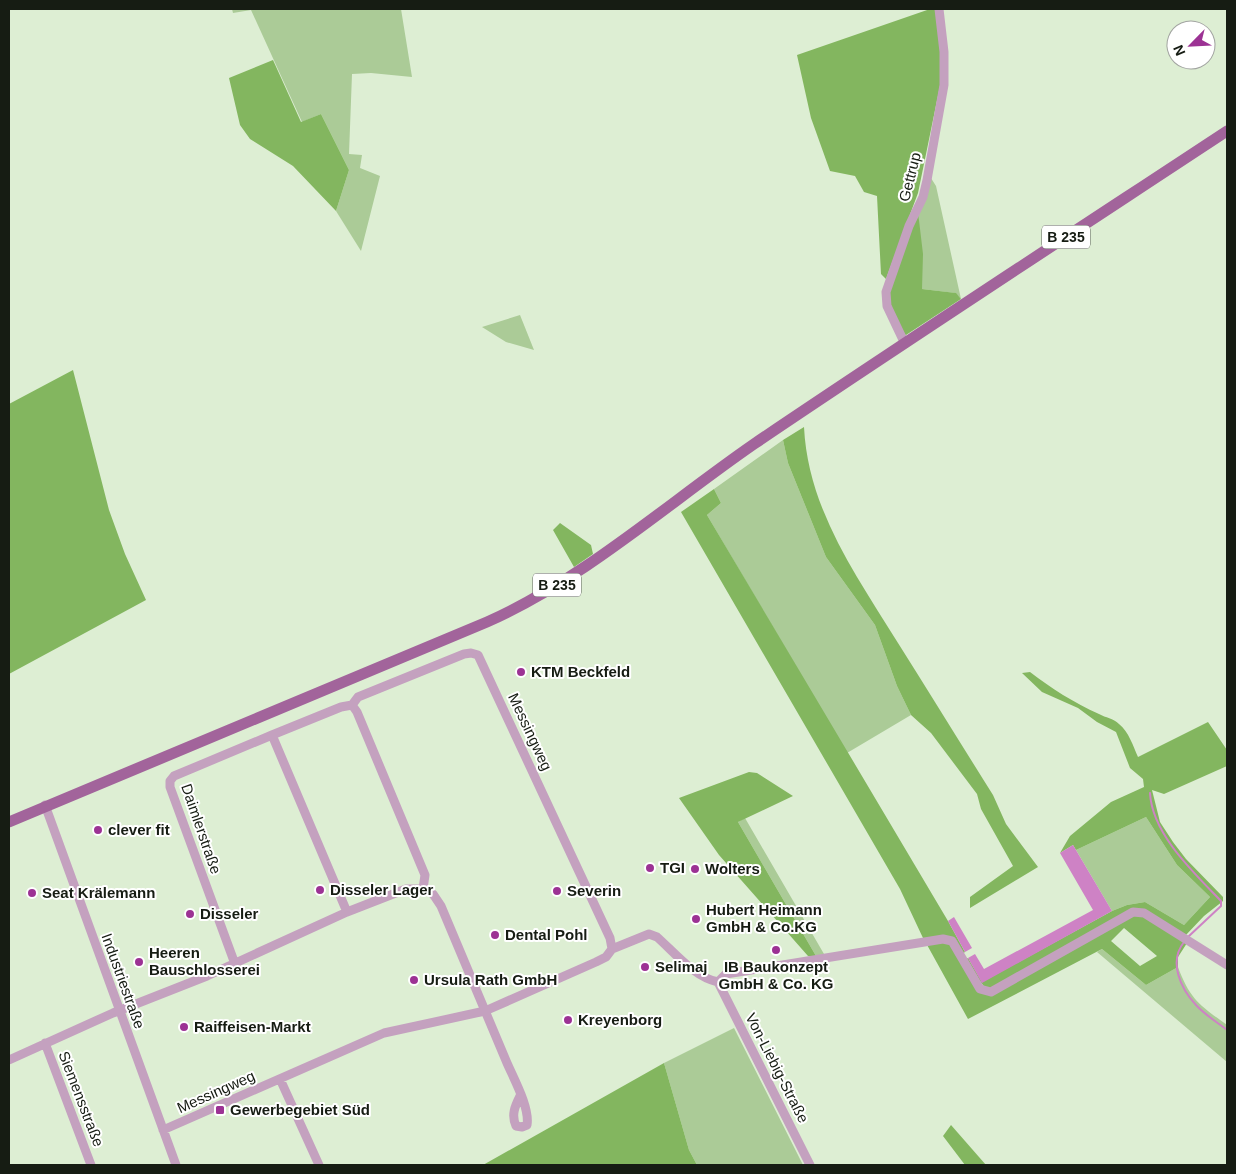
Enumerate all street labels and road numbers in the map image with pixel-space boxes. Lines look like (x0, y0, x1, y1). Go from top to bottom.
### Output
street label: Gettrup (895, 151, 924, 203)
road number: B 235 (1042, 226, 1090, 248)
road number: B 235 (533, 574, 581, 596)
street label: Messingweg (505, 690, 556, 773)
street label: Daimlerstraße (178, 782, 225, 876)
street label: Industriestraße (98, 931, 149, 1031)
street label: Von-Liebig-Straße (742, 1010, 812, 1125)
street label: Siemensstraße (55, 1049, 107, 1149)
street label: Messingweg (174, 1067, 257, 1116)

